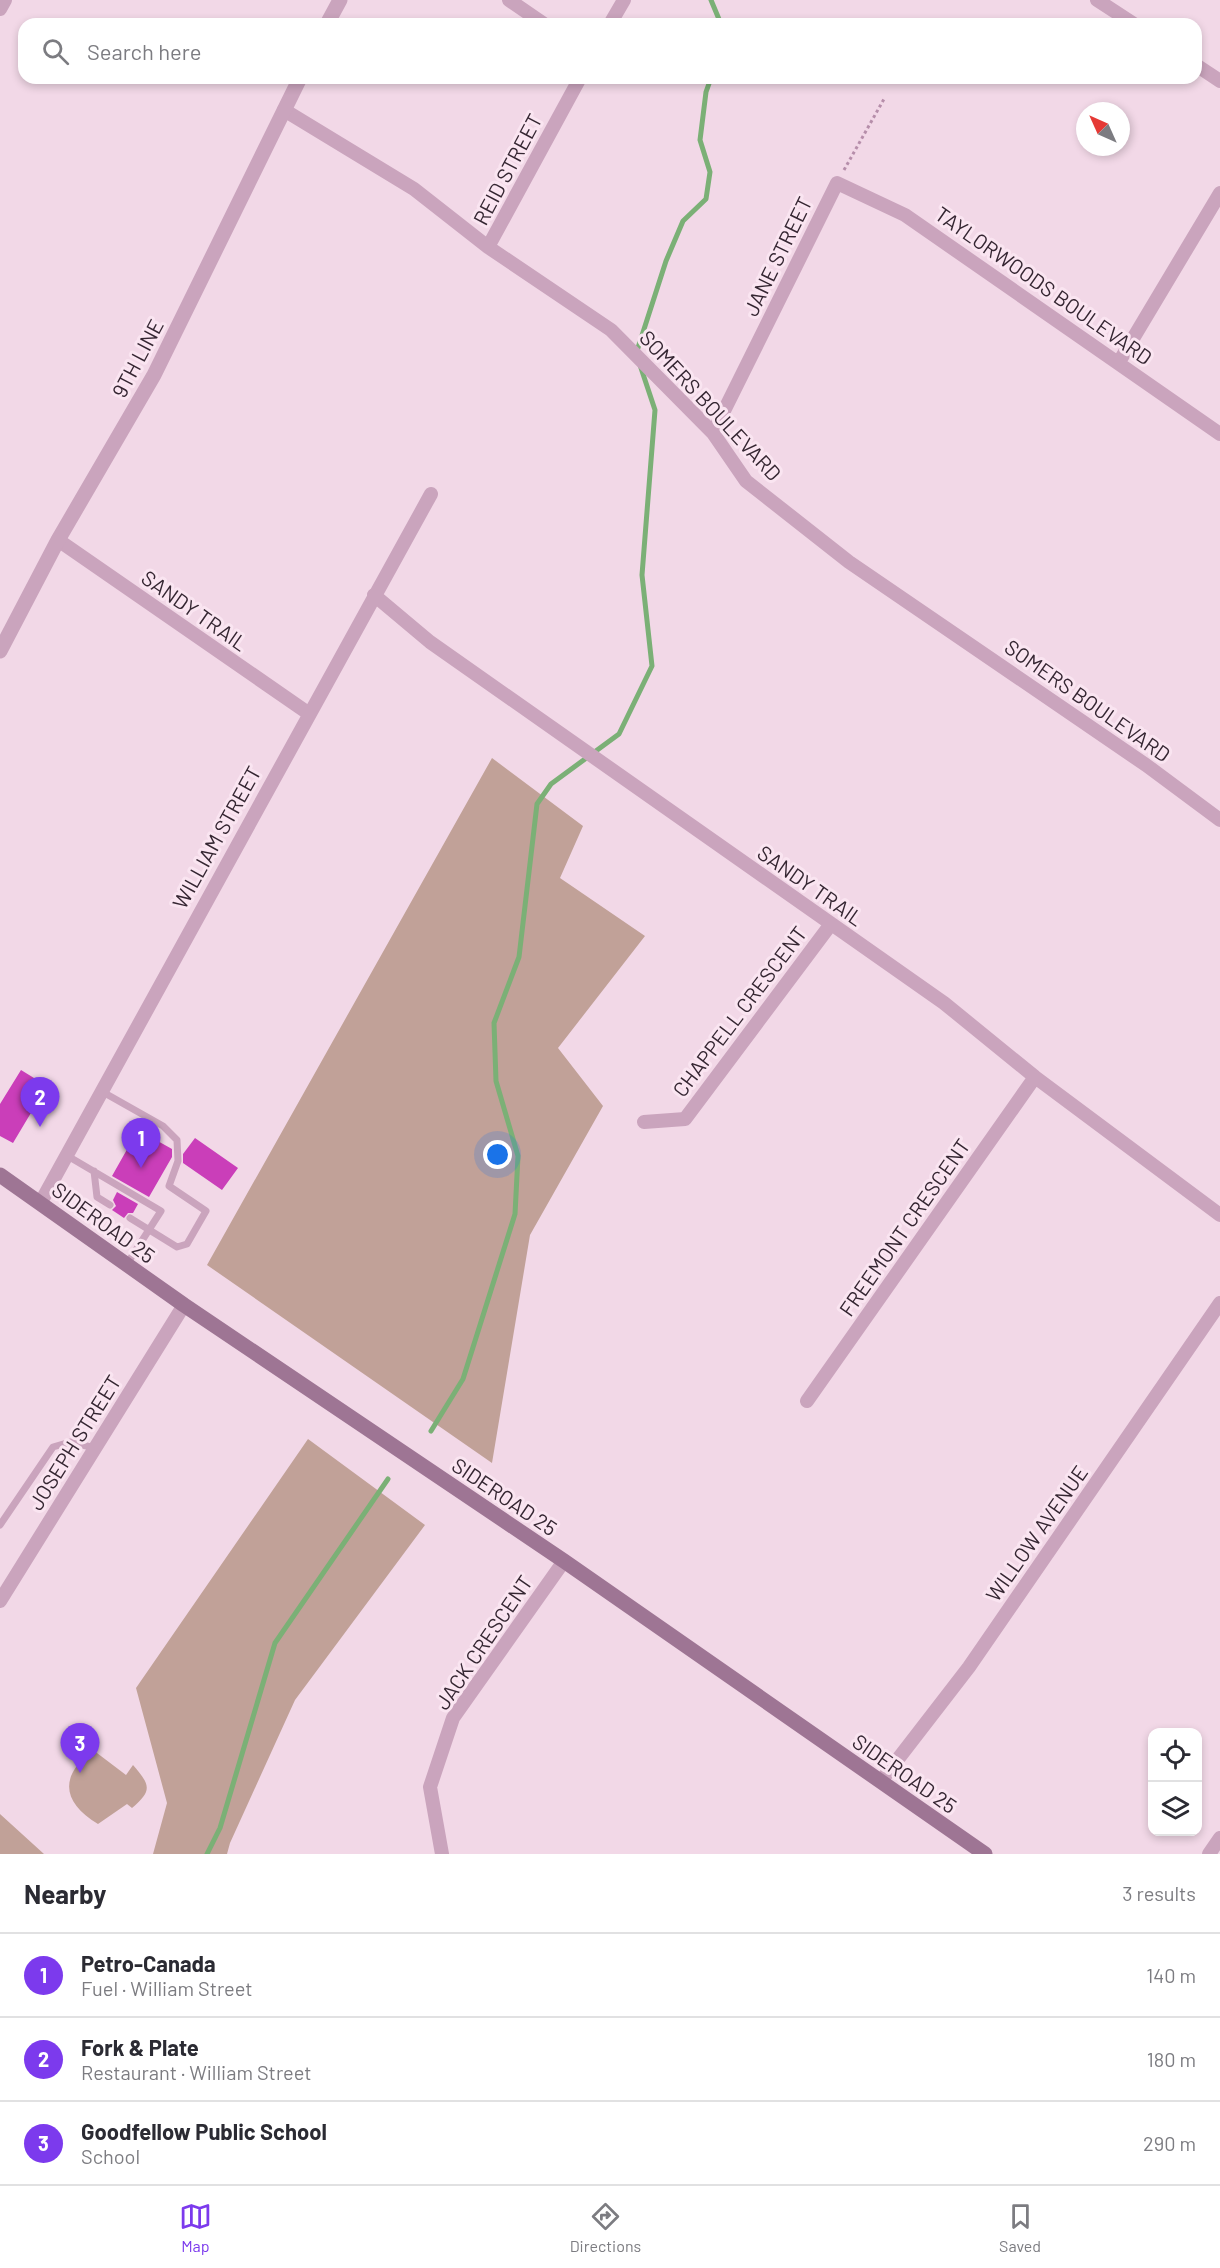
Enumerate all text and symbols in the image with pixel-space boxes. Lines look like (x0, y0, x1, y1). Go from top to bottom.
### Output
search box (18, 18, 1202, 84)
icon: search (39, 35, 72, 68)
text: Search here (87, 38, 201, 64)
north arrow (1076, 102, 1130, 156)
street label: REID STREET (467, 109, 547, 229)
street label: JANE STREET (737, 192, 817, 320)
street label: TAYLORWOODS BOULEVARD (931, 201, 1157, 369)
street label: 9TH LINE (106, 315, 168, 401)
street label: SOMERS BOULEVARD (635, 325, 787, 485)
street label: SANDY TRAIL (137, 564, 253, 656)
street label: SOMERS BOULEVARD (1001, 634, 1175, 766)
street label: WILLIAM STREET (166, 761, 266, 913)
street label: SANDY TRAIL (753, 839, 869, 931)
street label: CHAPPELL CRESCENT (667, 921, 811, 1101)
pin: 2 (20, 1078, 60, 1127)
pin: 1 (122, 1118, 160, 1168)
street label: FREEMONT CRESCENT (833, 1133, 975, 1321)
your location (483, 1140, 512, 1169)
street label: SIDEROAD 25 (48, 1176, 160, 1268)
street label: JOSEPH STREET (23, 1370, 125, 1514)
street label: SIDEROAD 25 (448, 1452, 562, 1540)
street label: WILLOW AVENUE (980, 1460, 1092, 1606)
street label: JACK CRESCENT (429, 1570, 537, 1714)
pin: 3 (60, 1724, 100, 1773)
street label: SIDEROAD 25 (848, 1728, 962, 1818)
map controls (1148, 1728, 1202, 1836)
button: locate (1148, 1728, 1202, 1782)
button: layers (1148, 1782, 1202, 1836)
text: Nearby (24, 1878, 106, 1909)
text: 3 results (1122, 1881, 1196, 1905)
text: Petro-Canada (81, 1950, 216, 1976)
text: 1 (40, 1963, 47, 1987)
text: 140 m (1146, 1963, 1196, 1987)
text: Fuel · William Street (81, 1976, 253, 2000)
text: Fork & Plate (81, 2034, 199, 2060)
text: 2 (38, 2047, 49, 2071)
text: 180 m (1147, 2047, 1196, 2071)
text: Restaurant · William Street (81, 2060, 312, 2084)
text: Goodfellow Public School (81, 2118, 327, 2144)
text: 3 (38, 2131, 49, 2155)
text: 290 m (1143, 2131, 1196, 2155)
text: School (81, 2144, 140, 2168)
tab: Map (179, 2200, 212, 2255)
tab: Directions (570, 2200, 641, 2255)
tab: Saved (999, 2200, 1041, 2255)

